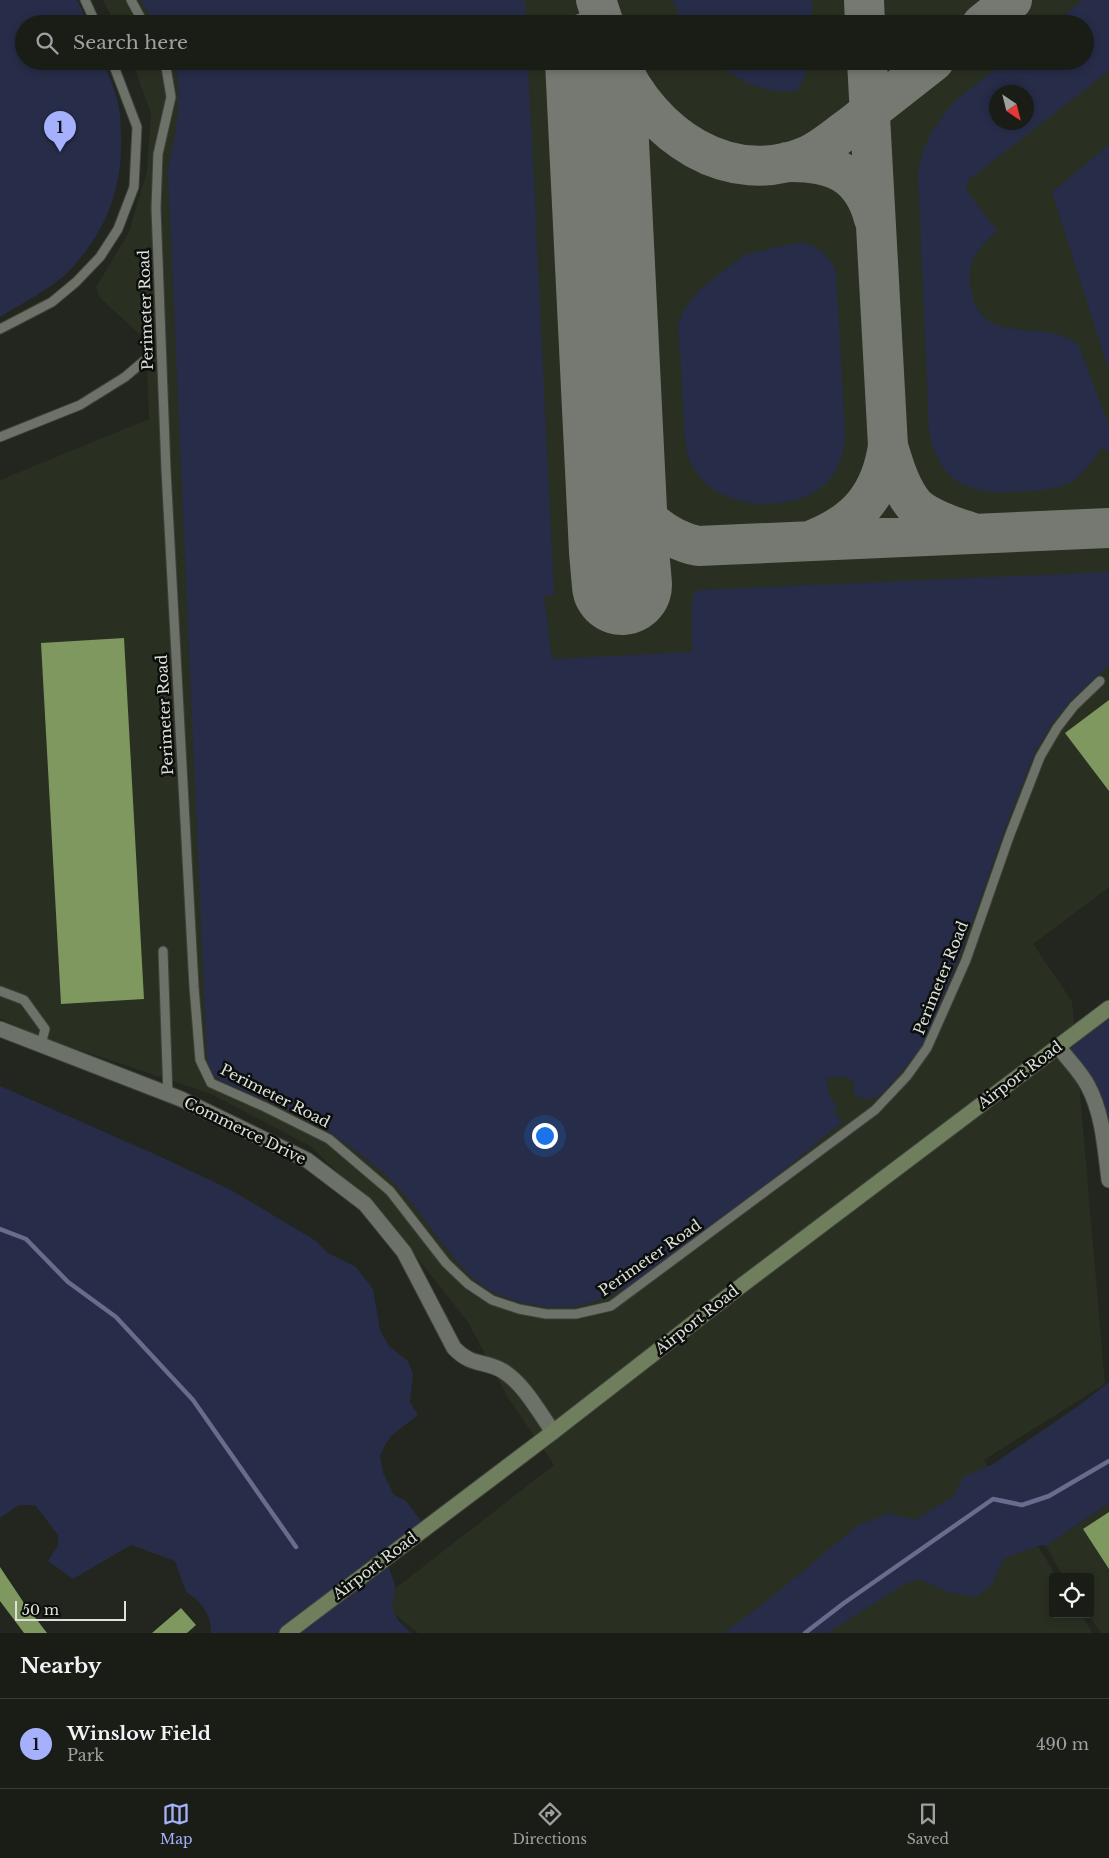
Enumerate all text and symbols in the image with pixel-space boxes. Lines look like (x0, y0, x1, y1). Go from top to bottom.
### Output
search box (15, 15, 1094, 70)
icon: search (33, 29, 61, 57)
text: Search here (73, 31, 188, 54)
north arrow (989, 85, 1034, 130)
pin: 1 (44, 111, 76, 152)
street label: Perimeter Road (134, 249, 157, 371)
street label: Perimeter Road (152, 654, 177, 776)
street label: Perimeter Road (909, 918, 972, 1037)
street label: Airport Road (973, 1037, 1066, 1113)
street label: Perimeter Road (217, 1060, 333, 1131)
street label: Commerce Drive (181, 1093, 309, 1168)
your location (532, 1123, 558, 1149)
street label: Perimeter Road (595, 1215, 705, 1300)
street label: Airport Road (650, 1281, 742, 1359)
street label: Airport Road (328, 1528, 421, 1604)
map controls (1049, 1573, 1094, 1618)
button: locate (1049, 1573, 1094, 1618)
scale bar (15, 1598, 126, 1621)
text: 50 m (22, 1601, 59, 1619)
text: Nearby (20, 1653, 101, 1679)
text: Winslow Field (67, 1722, 211, 1745)
text: 1 (33, 1734, 39, 1754)
text: 490 m (1036, 1734, 1089, 1754)
text: Park (67, 1745, 104, 1765)
tab: Map (160, 1800, 193, 1848)
tab: Directions (512, 1800, 587, 1848)
tab: Saved (907, 1800, 949, 1848)

